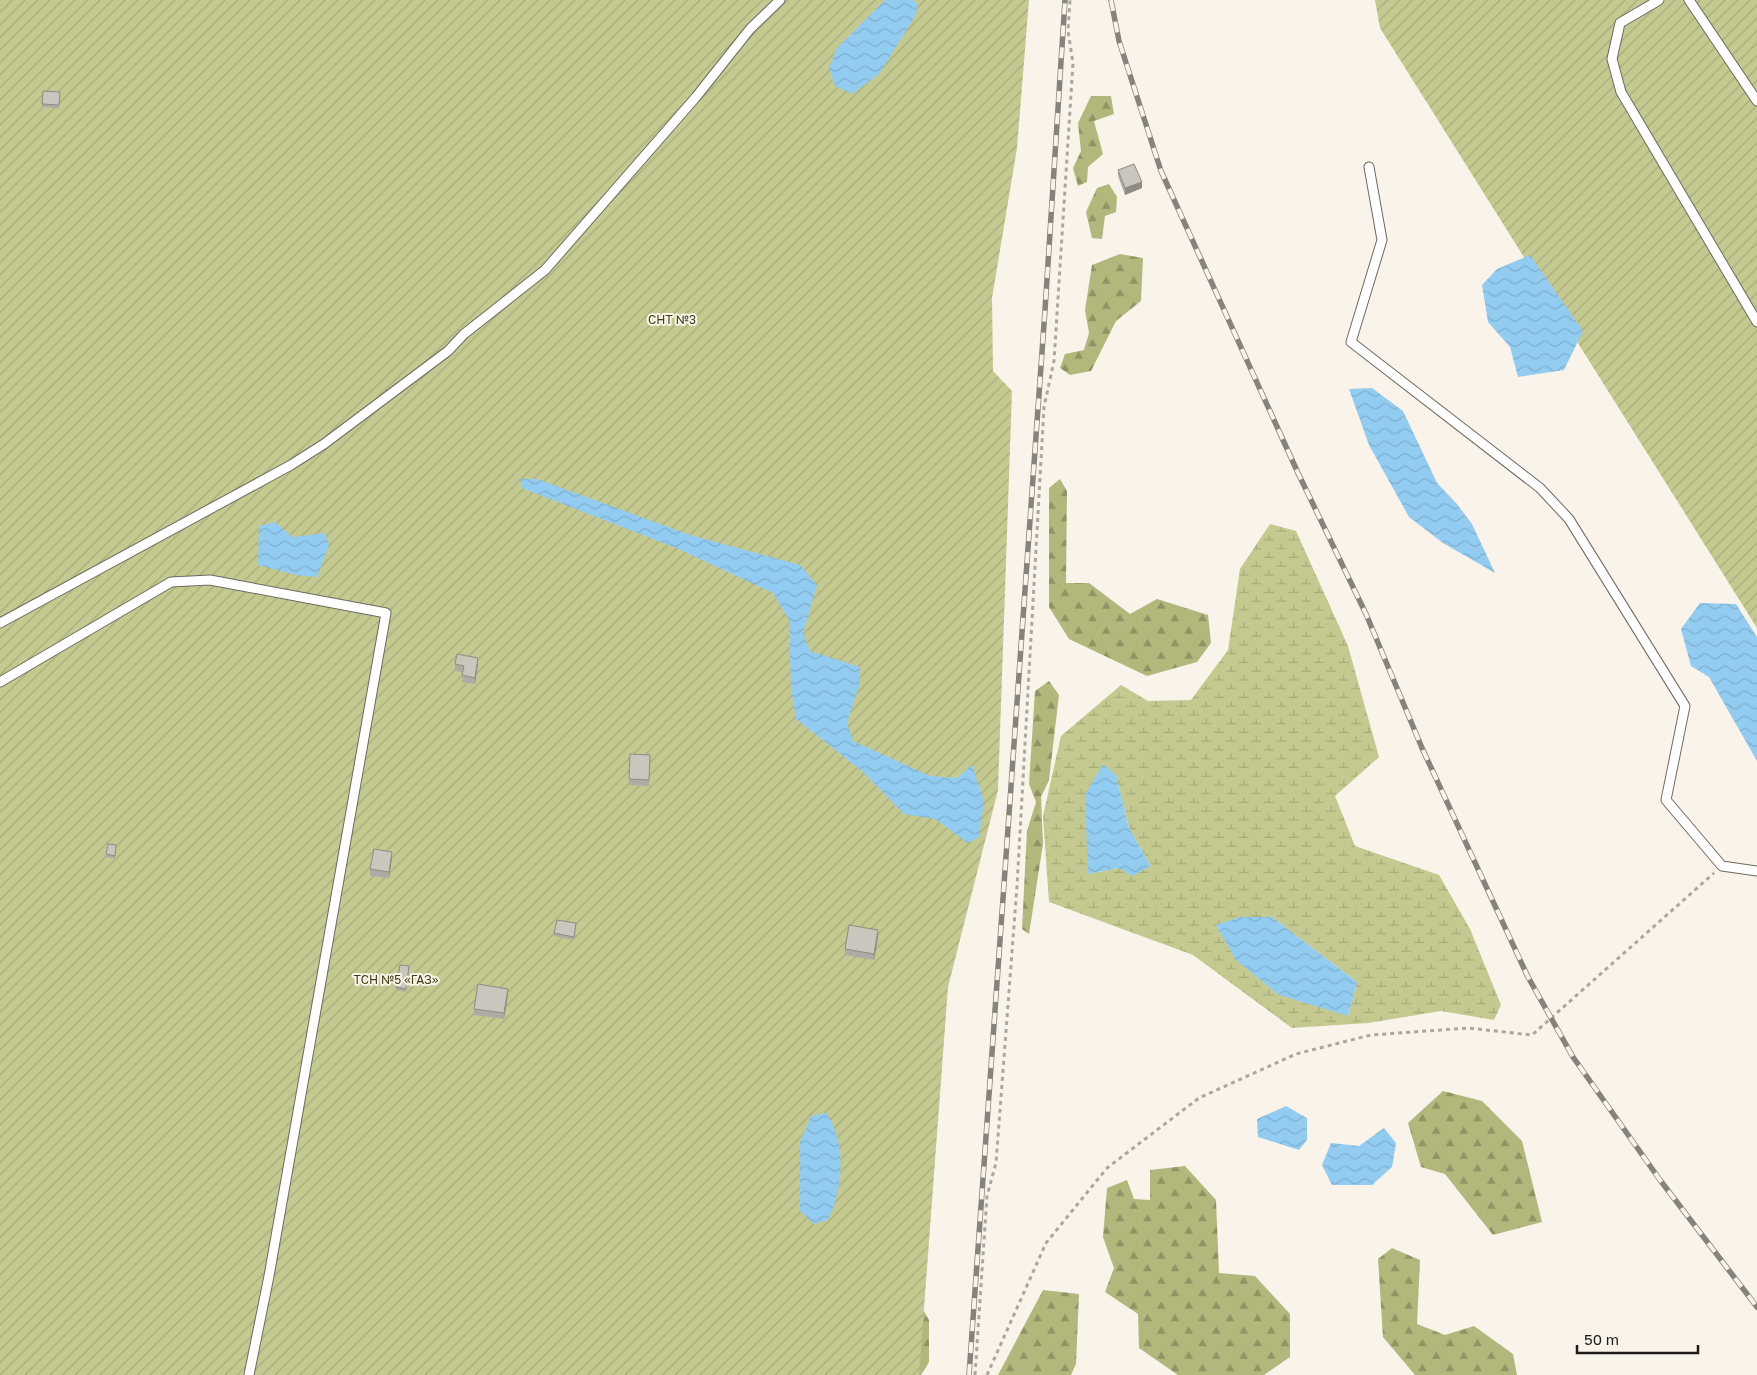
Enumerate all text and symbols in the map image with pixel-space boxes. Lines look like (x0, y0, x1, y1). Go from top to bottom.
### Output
park label: СНТ №3 (648, 312, 696, 327)
park label: ТСН №5 «ГАЗ» (354, 972, 439, 987)
scale bar (1577, 1322, 1698, 1354)
text: 50 m (1584, 1330, 1619, 1348)

